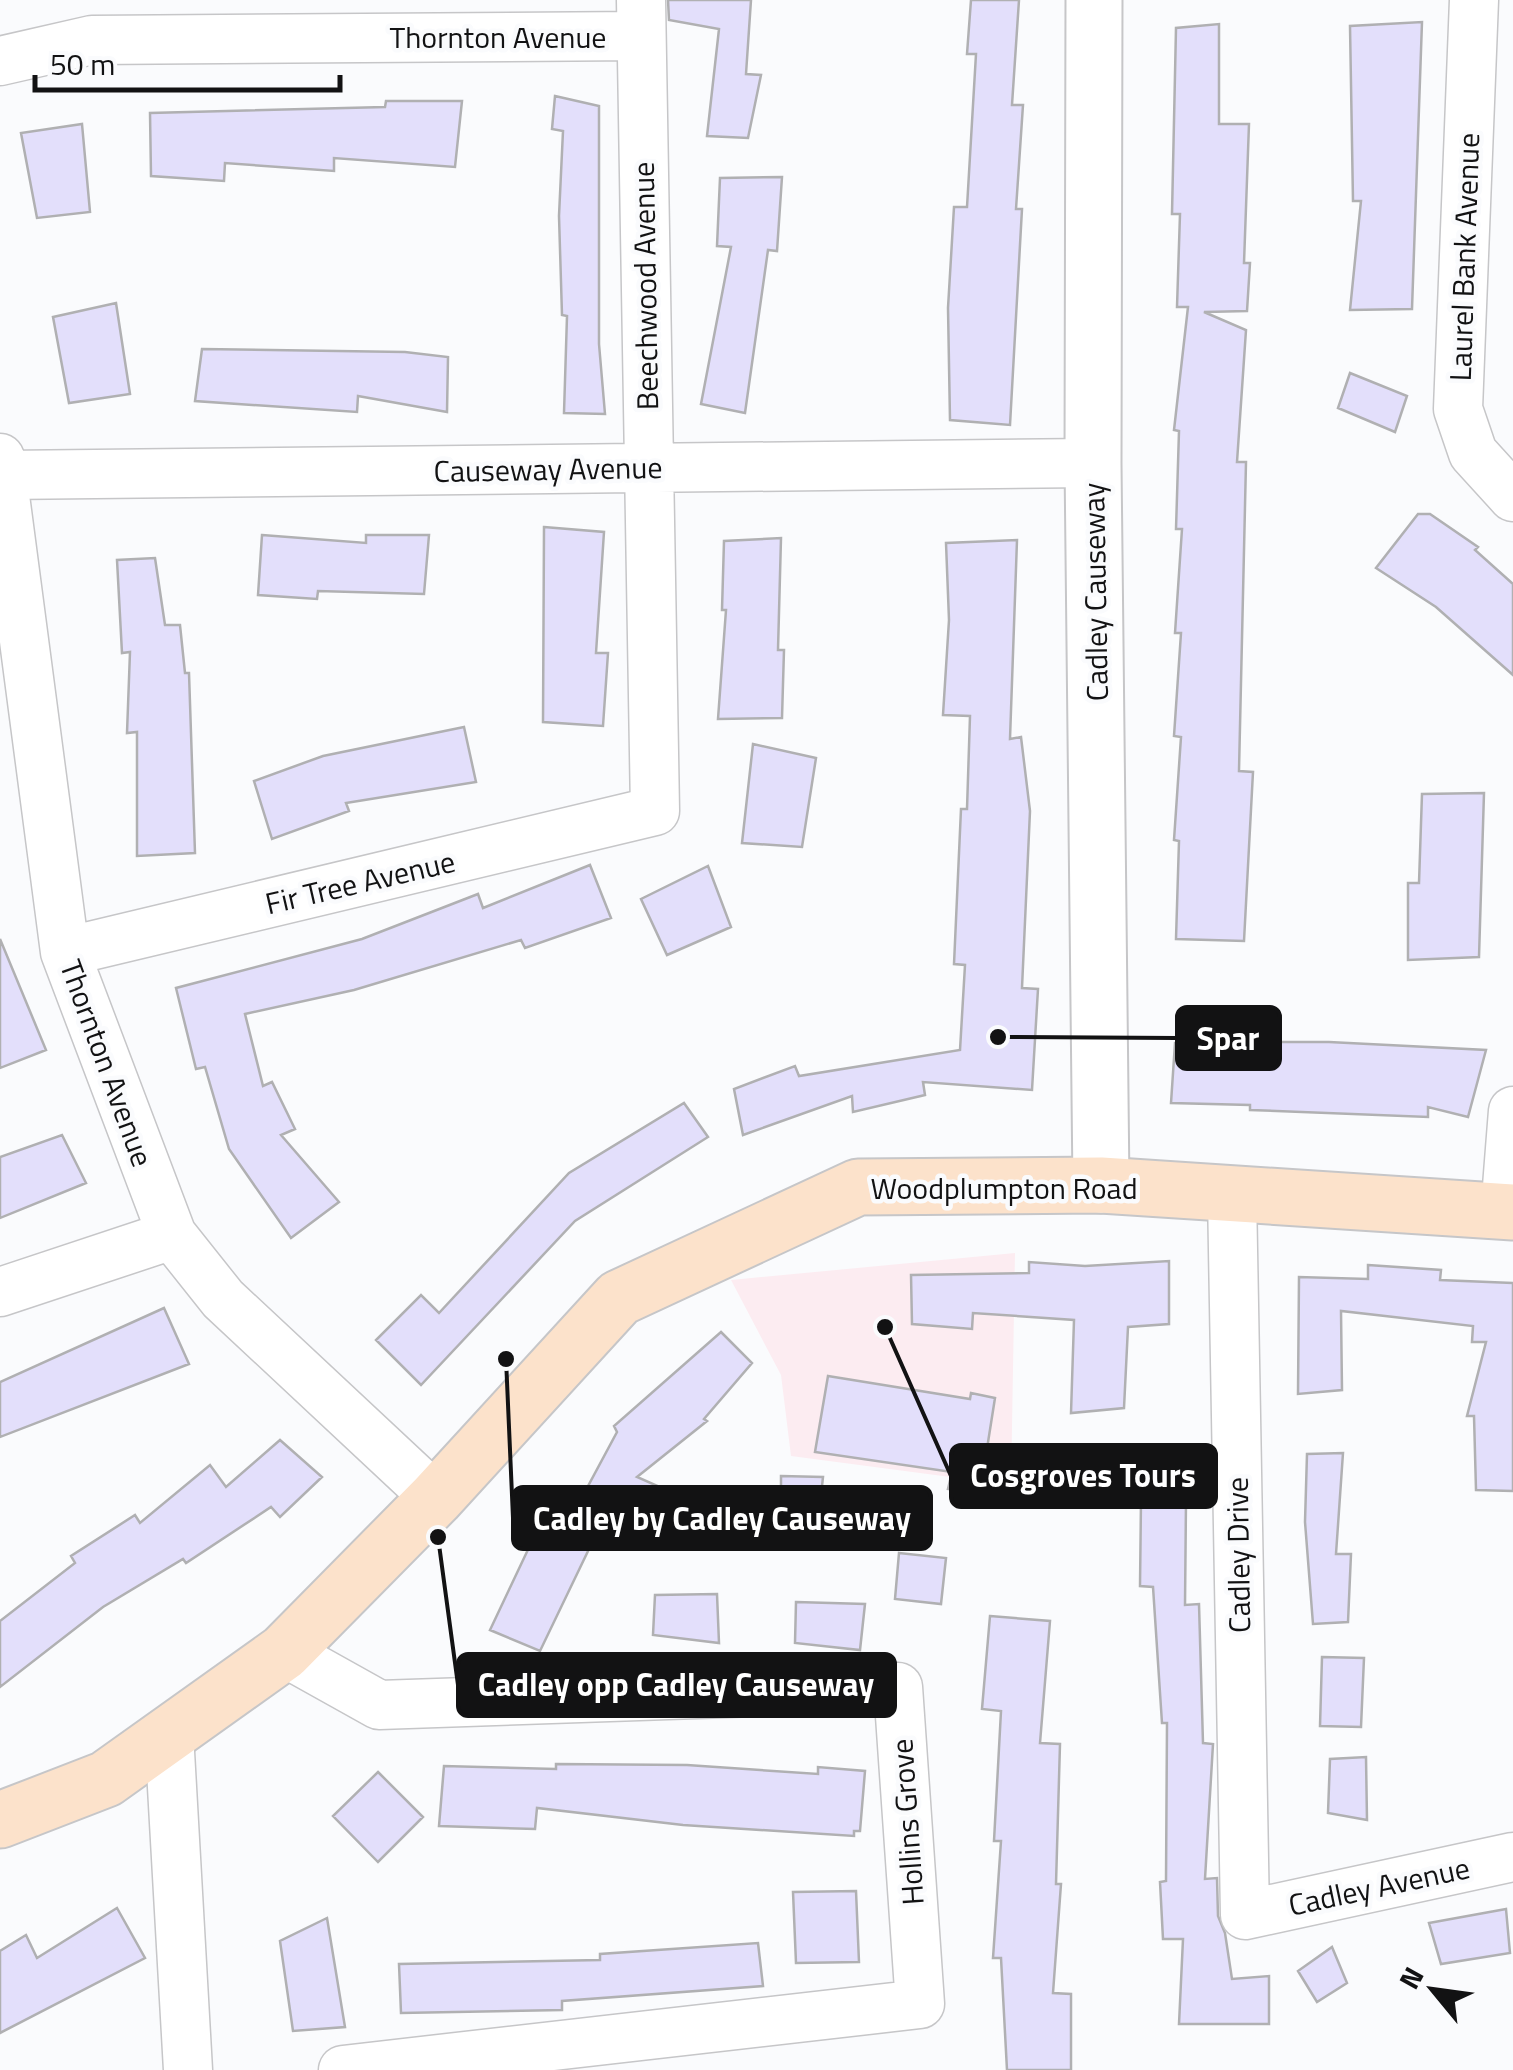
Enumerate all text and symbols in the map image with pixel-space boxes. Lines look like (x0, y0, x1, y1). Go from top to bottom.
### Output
street label: Thornton Avenue (389, 14, 607, 60)
scale bar (35, 30, 340, 92)
text: 50 m (50, 41, 115, 87)
street label: Laurel Bank Avenue (1437, 132, 1491, 382)
street label: Beechwood Avenue (620, 161, 670, 411)
street label: Causeway Avenue (433, 444, 663, 494)
street label: Cadley Causeway (1070, 482, 1120, 702)
street label: Fir Tree Avenue (261, 838, 459, 926)
street label: Thornton Avenue (48, 953, 166, 1173)
callout: Spar (1177, 1007, 1280, 1069)
text: Spar (1196, 1014, 1260, 1062)
street label: Woodplumpton Road (870, 1165, 1138, 1211)
callout: Cosgroves Tours (951, 1445, 1216, 1507)
text: Cosgroves Tours (970, 1451, 1196, 1499)
street label: Cadley Drive (1214, 1477, 1262, 1633)
callout: Cadley by Cadley Causeway (513, 1487, 931, 1549)
text: Cadley by Cadley Causeway (533, 1494, 911, 1542)
callout: Cadley opp Cadley Causeway (458, 1654, 895, 1716)
text: Cadley opp Cadley Causeway (478, 1660, 874, 1708)
street label: Hollins Grove (878, 1737, 936, 1907)
street label: Cadley Avenue (1284, 1844, 1474, 1928)
north arrow (1383, 1940, 1483, 2040)
text: N (1387, 1959, 1434, 1997)

